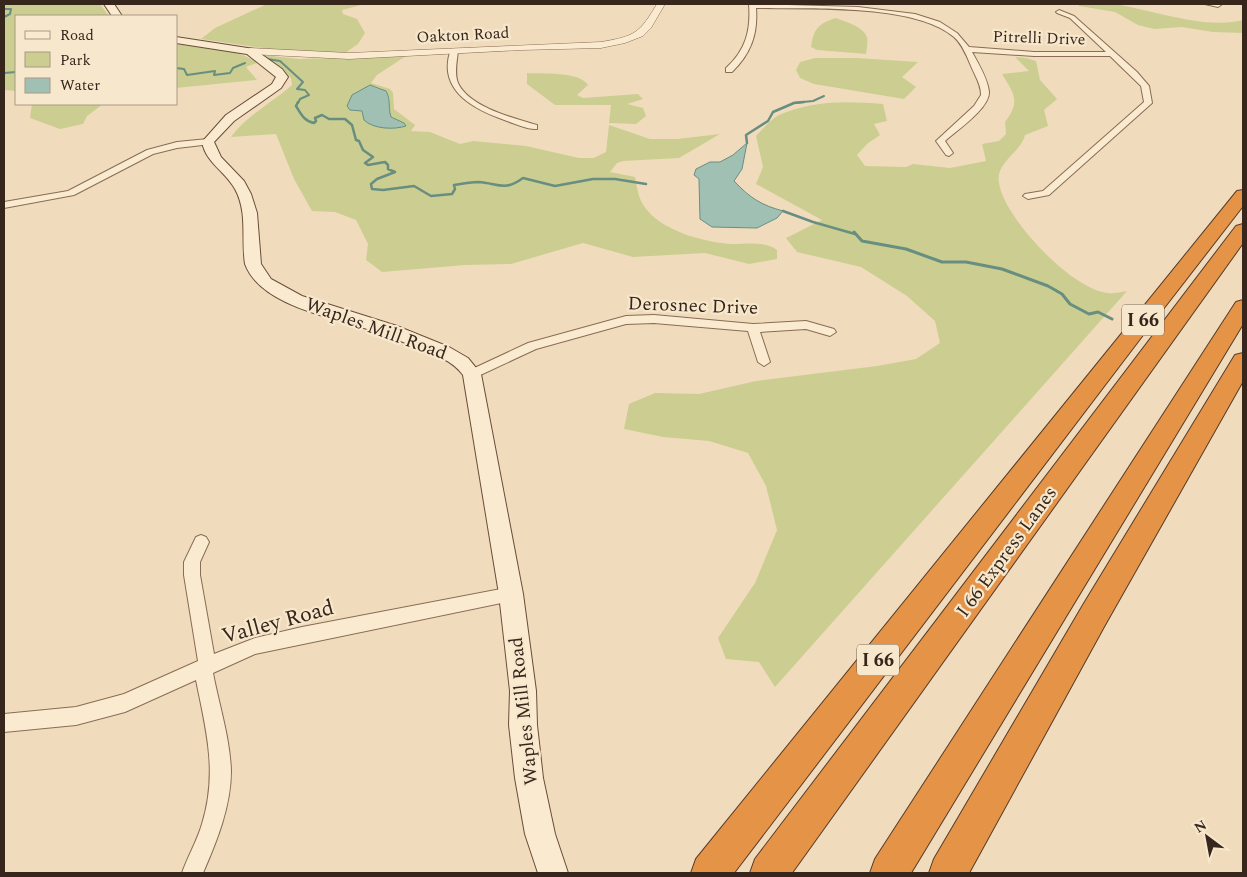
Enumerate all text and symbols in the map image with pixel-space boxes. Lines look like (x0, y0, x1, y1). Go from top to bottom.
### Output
legend (15, 15, 178, 105)
street label: Oakton Road (416, 21, 510, 49)
text: Road (60, 24, 94, 47)
street label: Pitrelli Drive (992, 24, 1086, 52)
text: Park (60, 49, 91, 72)
text: Water (60, 74, 100, 97)
street label: Derosnec Drive (627, 289, 759, 323)
street label: Waples Mill Road (301, 290, 451, 368)
road number: I 66 (1122, 304, 1164, 336)
street label: I 66 Express Lanes (949, 480, 1065, 624)
street label: Valley Road (218, 591, 338, 653)
street label: Waples Mill Road (502, 635, 546, 787)
road number: I 66 (857, 644, 899, 676)
north arrow (1182, 812, 1232, 862)
text: N (1190, 814, 1211, 838)

